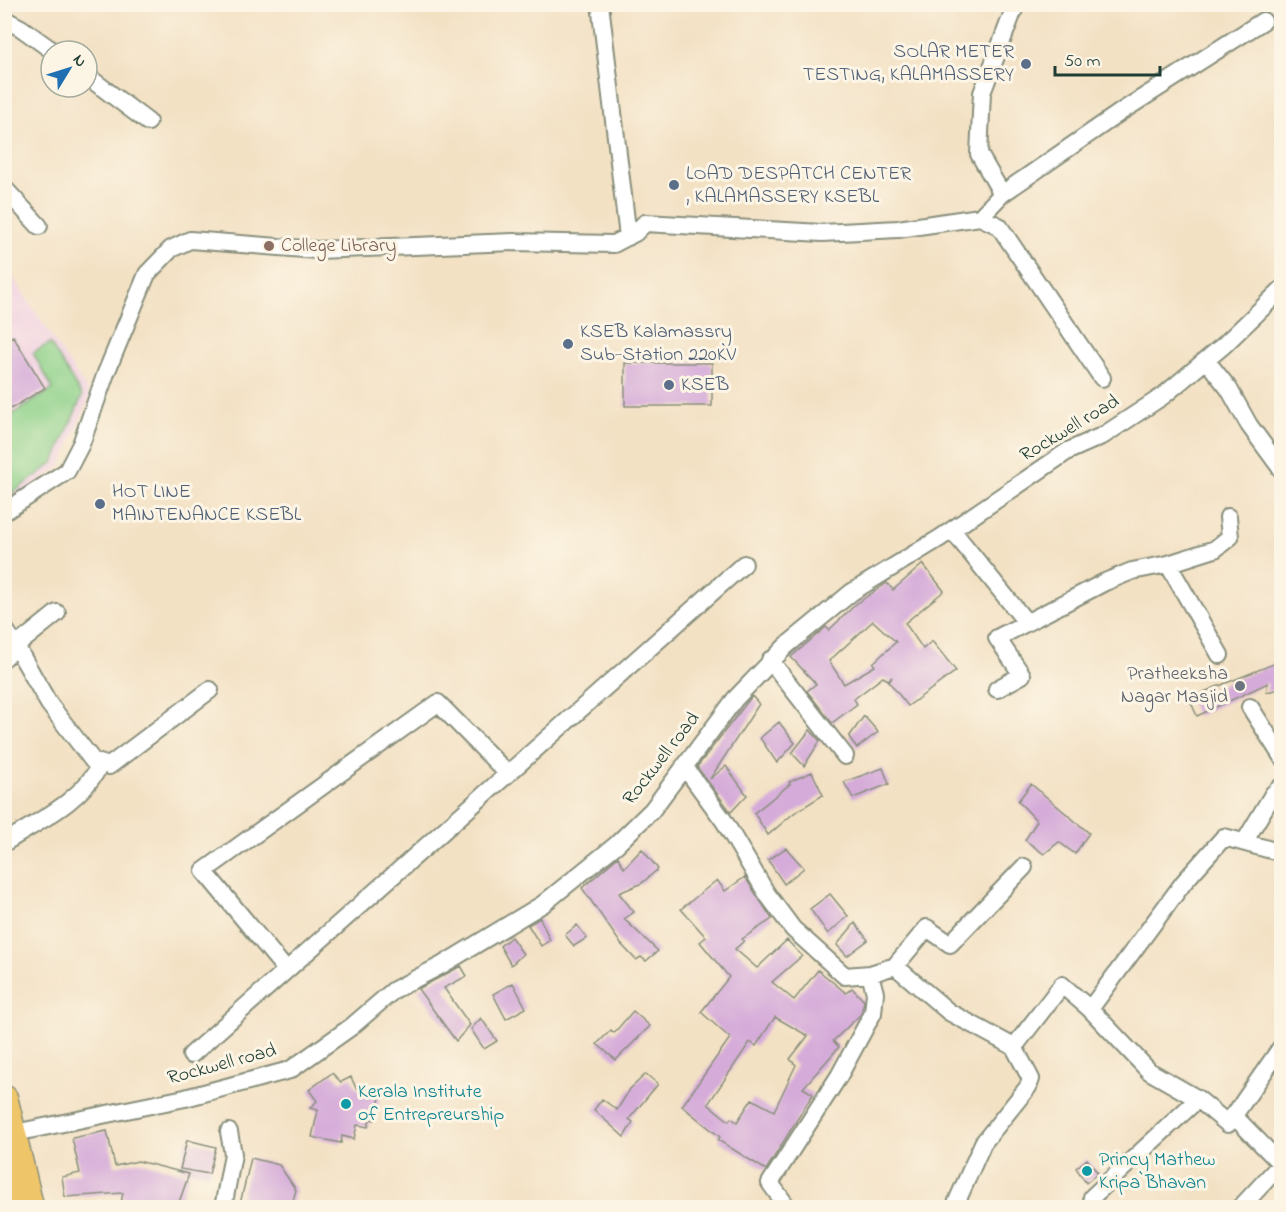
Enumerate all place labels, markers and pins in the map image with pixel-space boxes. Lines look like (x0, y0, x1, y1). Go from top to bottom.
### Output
place label: SOLAR METER TESTING, KALAMASSERY (803, 38, 1015, 90)
marker: SOLAR METER TESTING, KALAMASSERY (1019, 57, 1033, 71)
place label: LOAD DESPATCH CENTER , KALAMASSERY KSEBL (686, 160, 912, 212)
marker: LOAD DESPATCH CENTER , KALAMASSERY KSEBL (667, 178, 681, 192)
place label: College Library (281, 232, 396, 262)
marker: College Library (262, 239, 276, 253)
place label: KSEB Kalamassry Sub-Station 220KV (580, 318, 736, 370)
marker: KSEB Kalamassry Sub-Station 220KV (561, 337, 575, 351)
place label: KSEB (681, 371, 729, 400)
marker: KSEB (662, 378, 676, 392)
place label: HOT LINE MAINTENANCE KSEBL (112, 478, 302, 530)
marker: HOT LINE MAINTENANCE KSEBL (93, 497, 107, 511)
place label: Pratheeksha Nagar Masjid (1121, 660, 1228, 713)
marker: Pratheeksha Nagar Masjid (1233, 679, 1247, 693)
place label: Kerala Institute of Entrepreurship (358, 1078, 504, 1130)
marker: Kerala Institute of Entrepreurship (339, 1097, 353, 1111)
place label: Princy Mathew Kripa Bhavan (1099, 1146, 1215, 1198)
marker: Princy Mathew Kripa Bhavan (1080, 1164, 1094, 1178)

